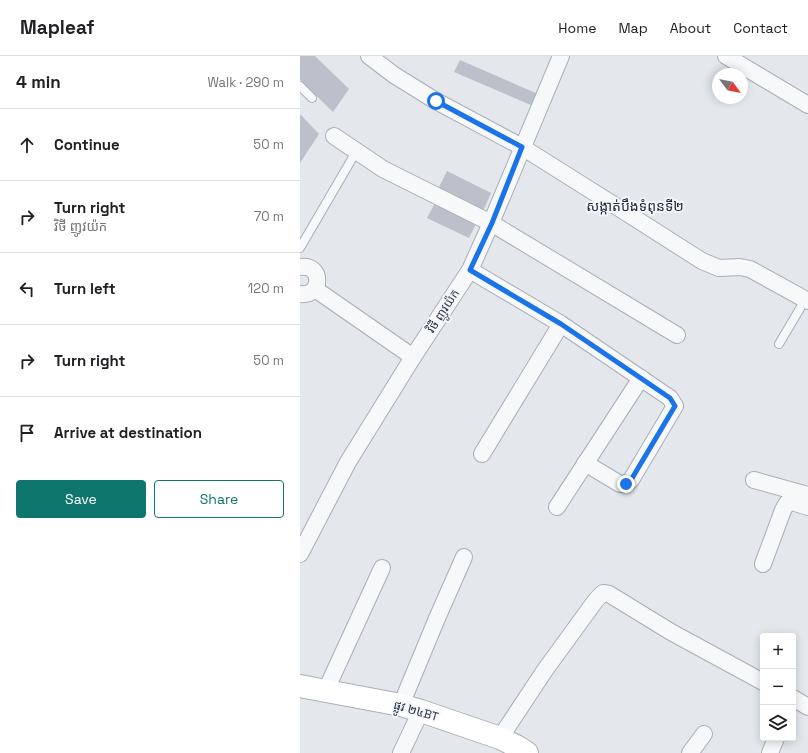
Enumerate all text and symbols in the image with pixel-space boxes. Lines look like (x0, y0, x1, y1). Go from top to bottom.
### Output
text: Mapleaf (20, 15, 94, 40)
text: Home (558, 19, 596, 37)
text: Map (618, 19, 648, 37)
text: About (670, 19, 711, 37)
text: Contact (733, 19, 788, 37)
north arrow (712, 68, 748, 104)
text: 4 min (16, 71, 61, 93)
text: Walk · 290 m (207, 74, 284, 91)
route start (427, 92, 445, 110)
icon: ahead (16, 134, 38, 156)
text: Continue (54, 135, 120, 154)
text: 50 m (253, 136, 284, 153)
district label: សង្កាត់បឹងទំពុនទី២ (586, 197, 684, 215)
text: Turn right (54, 198, 125, 217)
icon: right (16, 206, 38, 228)
text: 70 m (254, 208, 284, 225)
text: វិថី ញូវយ៉ក (54, 218, 107, 235)
icon: left (16, 278, 38, 300)
text: Turn left (54, 279, 116, 298)
text: 120 m (248, 280, 284, 297)
street label: វិថី ញូវយ៉ក (423, 286, 465, 337)
icon: right (16, 350, 38, 372)
text: Turn right (54, 351, 125, 370)
text: 50 m (253, 352, 284, 369)
icon: arrive (16, 422, 38, 444)
text: Arrive at destination (54, 423, 202, 442)
route end (617, 475, 635, 493)
button: Save (16, 480, 146, 518)
button: Share (154, 480, 284, 518)
map controls (760, 633, 796, 741)
button: + (760, 633, 796, 669)
button: − (760, 669, 796, 705)
street label: ផ្លូវ ២៤BT (391, 697, 440, 727)
button: layers (760, 705, 796, 741)

